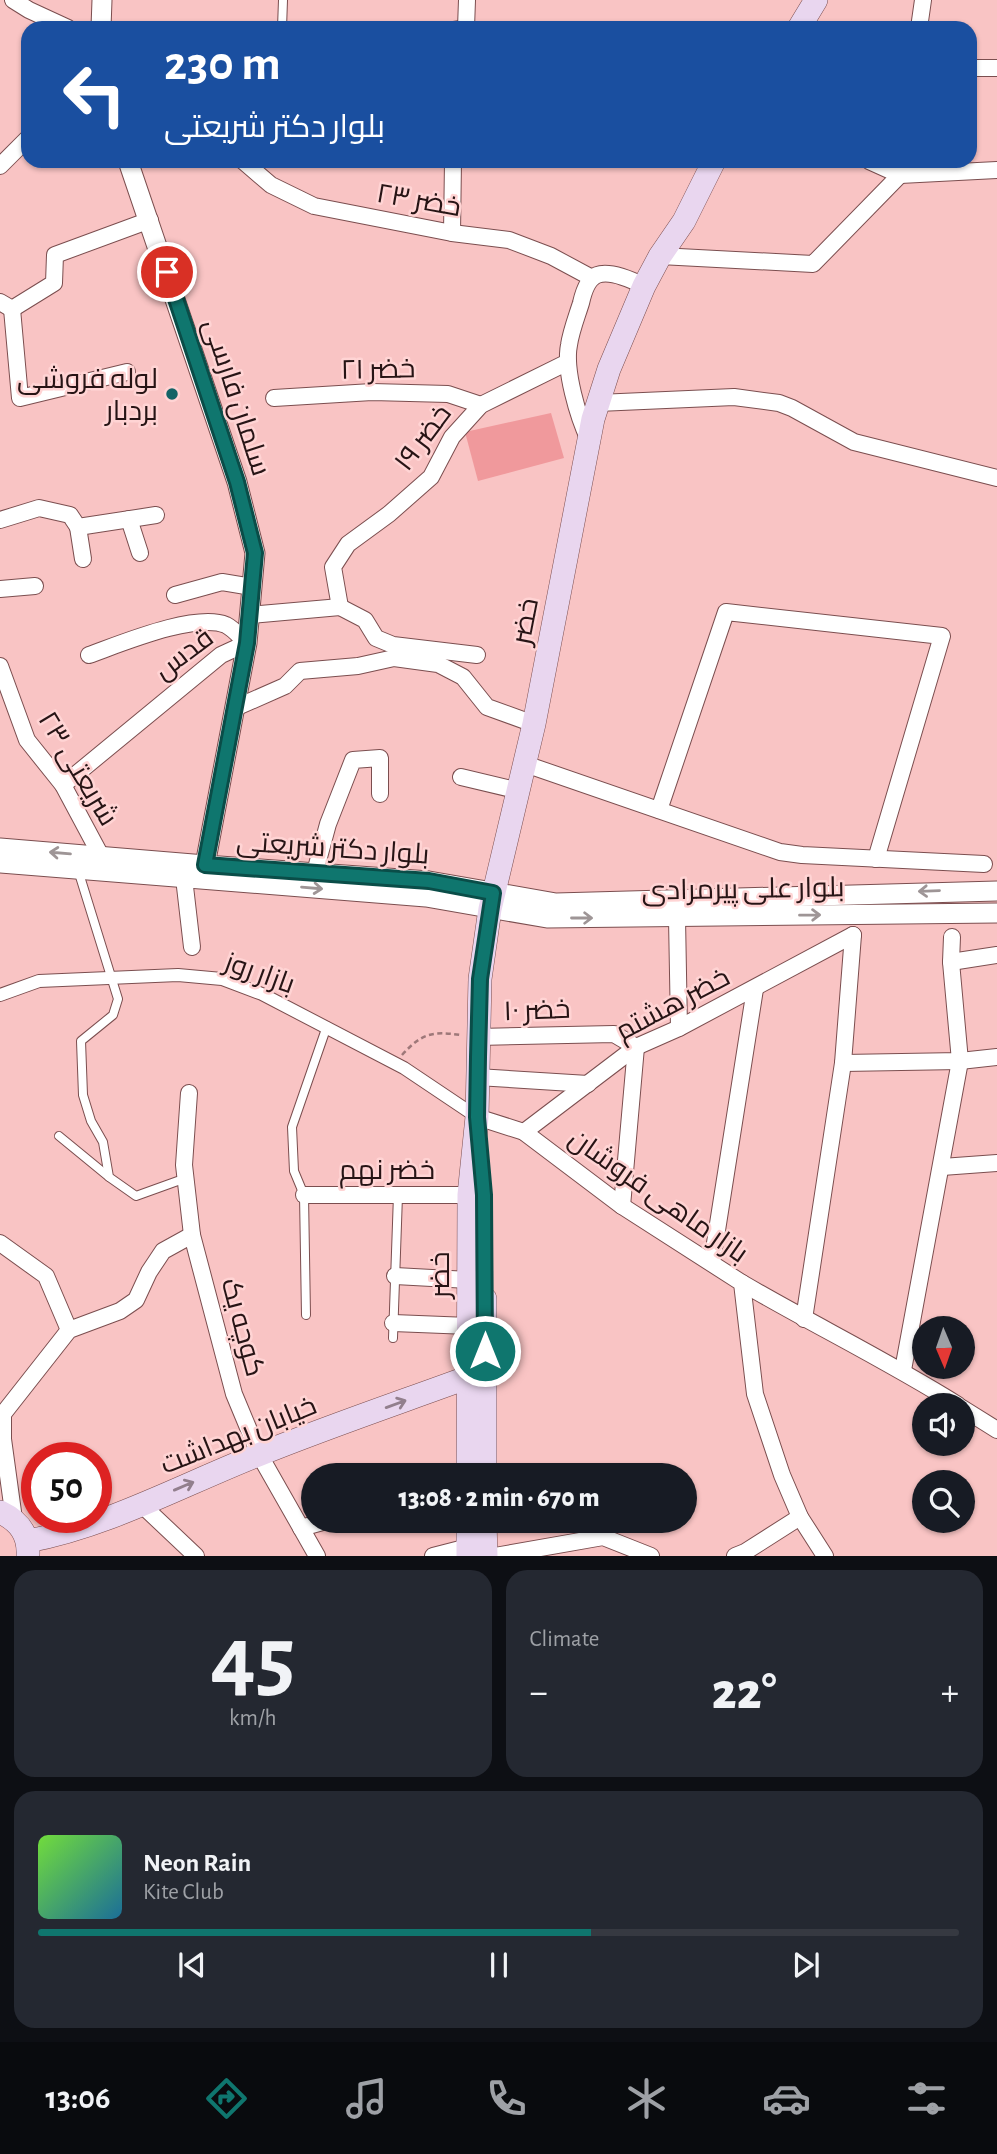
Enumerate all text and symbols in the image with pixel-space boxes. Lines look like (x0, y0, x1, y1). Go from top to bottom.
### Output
text: 230 m (164, 40, 281, 89)
icon: left (49, 49, 140, 140)
text: بلوار دکتر شریعتی (164, 111, 385, 143)
street label: خضر ۲۳ (374, 180, 463, 222)
pin (137, 242, 197, 302)
icon: arrive (148, 253, 186, 291)
street label: سلمان فارسی (197, 316, 275, 480)
street label: خضر ۲۱ (340, 355, 416, 385)
place label: لوله فروشی بردبار (17, 365, 158, 426)
marker: لوله فروشی بردبار (164, 386, 180, 402)
street label: خضر ۱۹ (390, 400, 457, 476)
street label: خضر (507, 596, 544, 649)
street label: قدس (149, 624, 220, 686)
street label: شریعتی ۲۳ (32, 707, 123, 831)
street label: بلوار دکتر شریعتی (235, 827, 430, 871)
one-way arrow (49, 846, 71, 859)
street label: بلوار علی پیرمرادی (641, 874, 845, 909)
one-way arrow (300, 882, 323, 895)
one-way arrow (918, 885, 941, 898)
one-way arrow (798, 908, 821, 922)
one-way arrow (570, 911, 593, 925)
street label: بازار روز (219, 948, 298, 999)
street label: خضر هشتم (611, 962, 736, 1050)
street label: خضر ۱۰ (503, 996, 571, 1026)
street label: بازار ماهی فروشان (563, 1124, 753, 1270)
street label: خضر نهم (339, 1157, 435, 1189)
street label: خضر (427, 1252, 455, 1300)
street label: کوچه یک (213, 1275, 269, 1380)
position arrow (448, 1314, 522, 1388)
north arrow (912, 1316, 975, 1379)
map controls (912, 1316, 975, 1533)
street label: خیابان بهداشت (156, 1391, 321, 1481)
button: sound (912, 1393, 975, 1456)
one-way arrow (385, 1397, 407, 1409)
speed limit sign: 50 (21, 1442, 112, 1533)
button: search (912, 1470, 975, 1533)
one-way arrow (173, 1479, 195, 1492)
text: 13:08 · 2 min · 670 m (398, 1485, 600, 1511)
text: 45 (210, 1614, 295, 1705)
text: Climate (530, 1628, 599, 1651)
text: 22° (712, 1666, 777, 1718)
text: − (530, 1674, 548, 1712)
text: + (941, 1674, 959, 1712)
text: km/h (229, 1707, 276, 1730)
text: Neon Rain (143, 1850, 251, 1876)
text: Kite Club (143, 1881, 224, 1904)
icon: previous (173, 1946, 211, 1984)
icon: pause (480, 1946, 518, 1984)
icon: next (787, 1946, 825, 1984)
icon: directions (202, 2074, 251, 2123)
icon: music (342, 2074, 391, 2123)
icon: phone (482, 2074, 531, 2123)
icon: climate (622, 2074, 671, 2123)
icon: car (762, 2074, 811, 2123)
icon: filters (902, 2074, 951, 2123)
text: 13:06 (46, 2082, 110, 2114)

